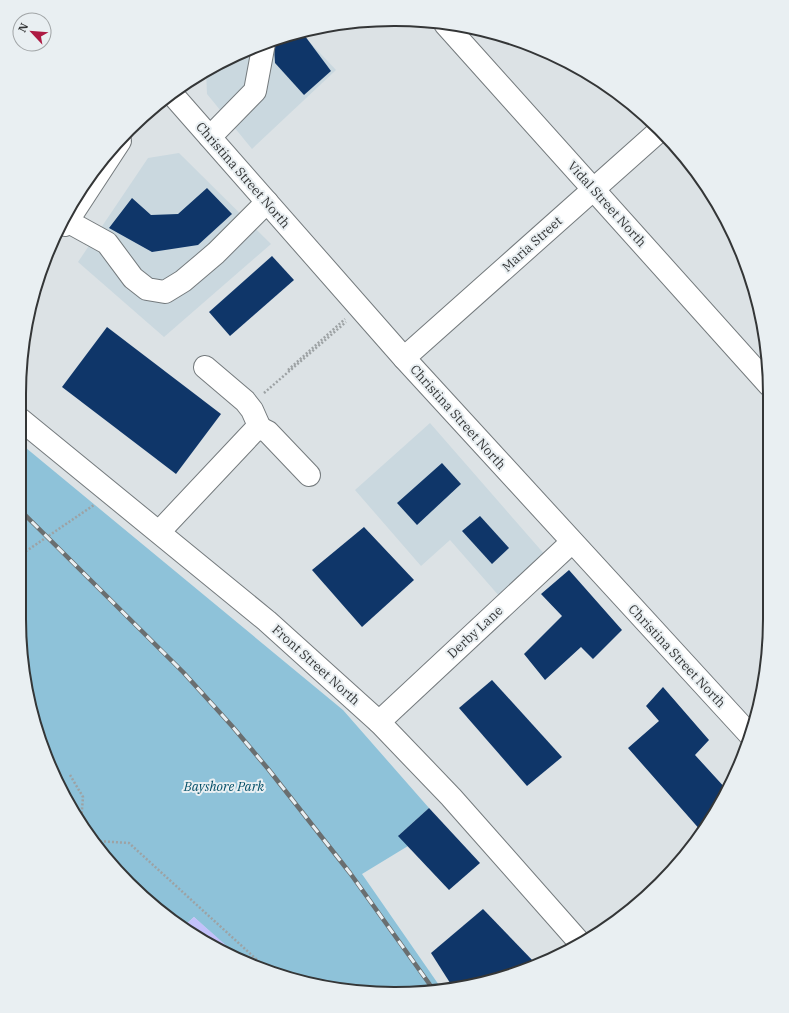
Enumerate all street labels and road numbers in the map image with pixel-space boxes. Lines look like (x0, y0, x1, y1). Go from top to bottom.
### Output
street label: Christina Street North (192, 118, 294, 232)
street label: Vidal Street North (564, 157, 650, 251)
street label: Maria Street (498, 212, 566, 275)
street label: Christina Street North (406, 361, 510, 473)
street label: Christina Street North (625, 601, 729, 711)
street label: Derby Lane (444, 602, 506, 662)
street label: Front Street North (269, 621, 363, 709)

